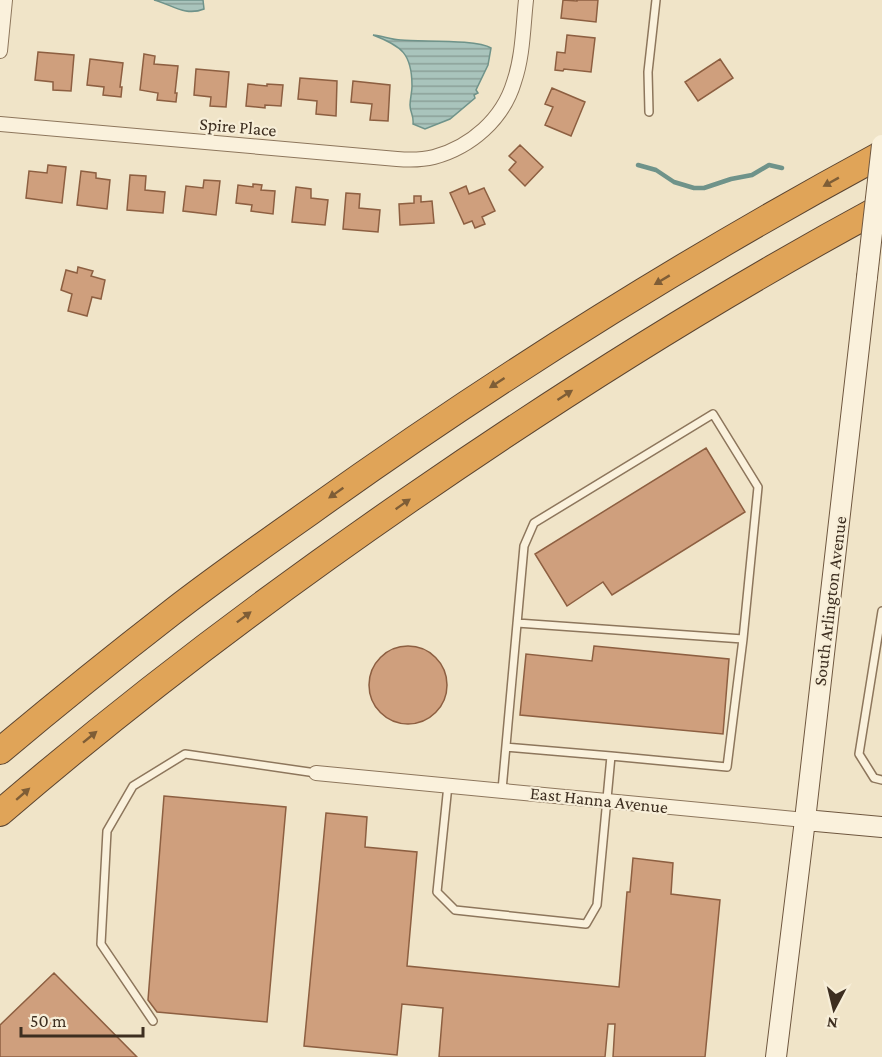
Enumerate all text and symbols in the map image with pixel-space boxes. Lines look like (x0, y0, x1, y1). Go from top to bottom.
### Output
street label: Spire Place (199, 114, 277, 140)
one-way arrow (822, 177, 839, 187)
one-way arrow (654, 275, 670, 286)
one-way arrow (489, 378, 505, 389)
one-way arrow (557, 390, 573, 401)
one-way arrow (328, 487, 344, 499)
one-way arrow (395, 499, 411, 510)
street label: South Arlington Avenue (810, 515, 850, 687)
one-way arrow (236, 611, 252, 623)
one-way arrow (83, 731, 98, 743)
street label: East Hanna Avenue (529, 783, 669, 817)
one-way arrow (15, 787, 31, 800)
north arrow (804, 979, 864, 1039)
scale bar (21, 1000, 142, 1038)
text: 50 m (30, 1011, 67, 1031)
text: N (826, 1014, 839, 1032)

